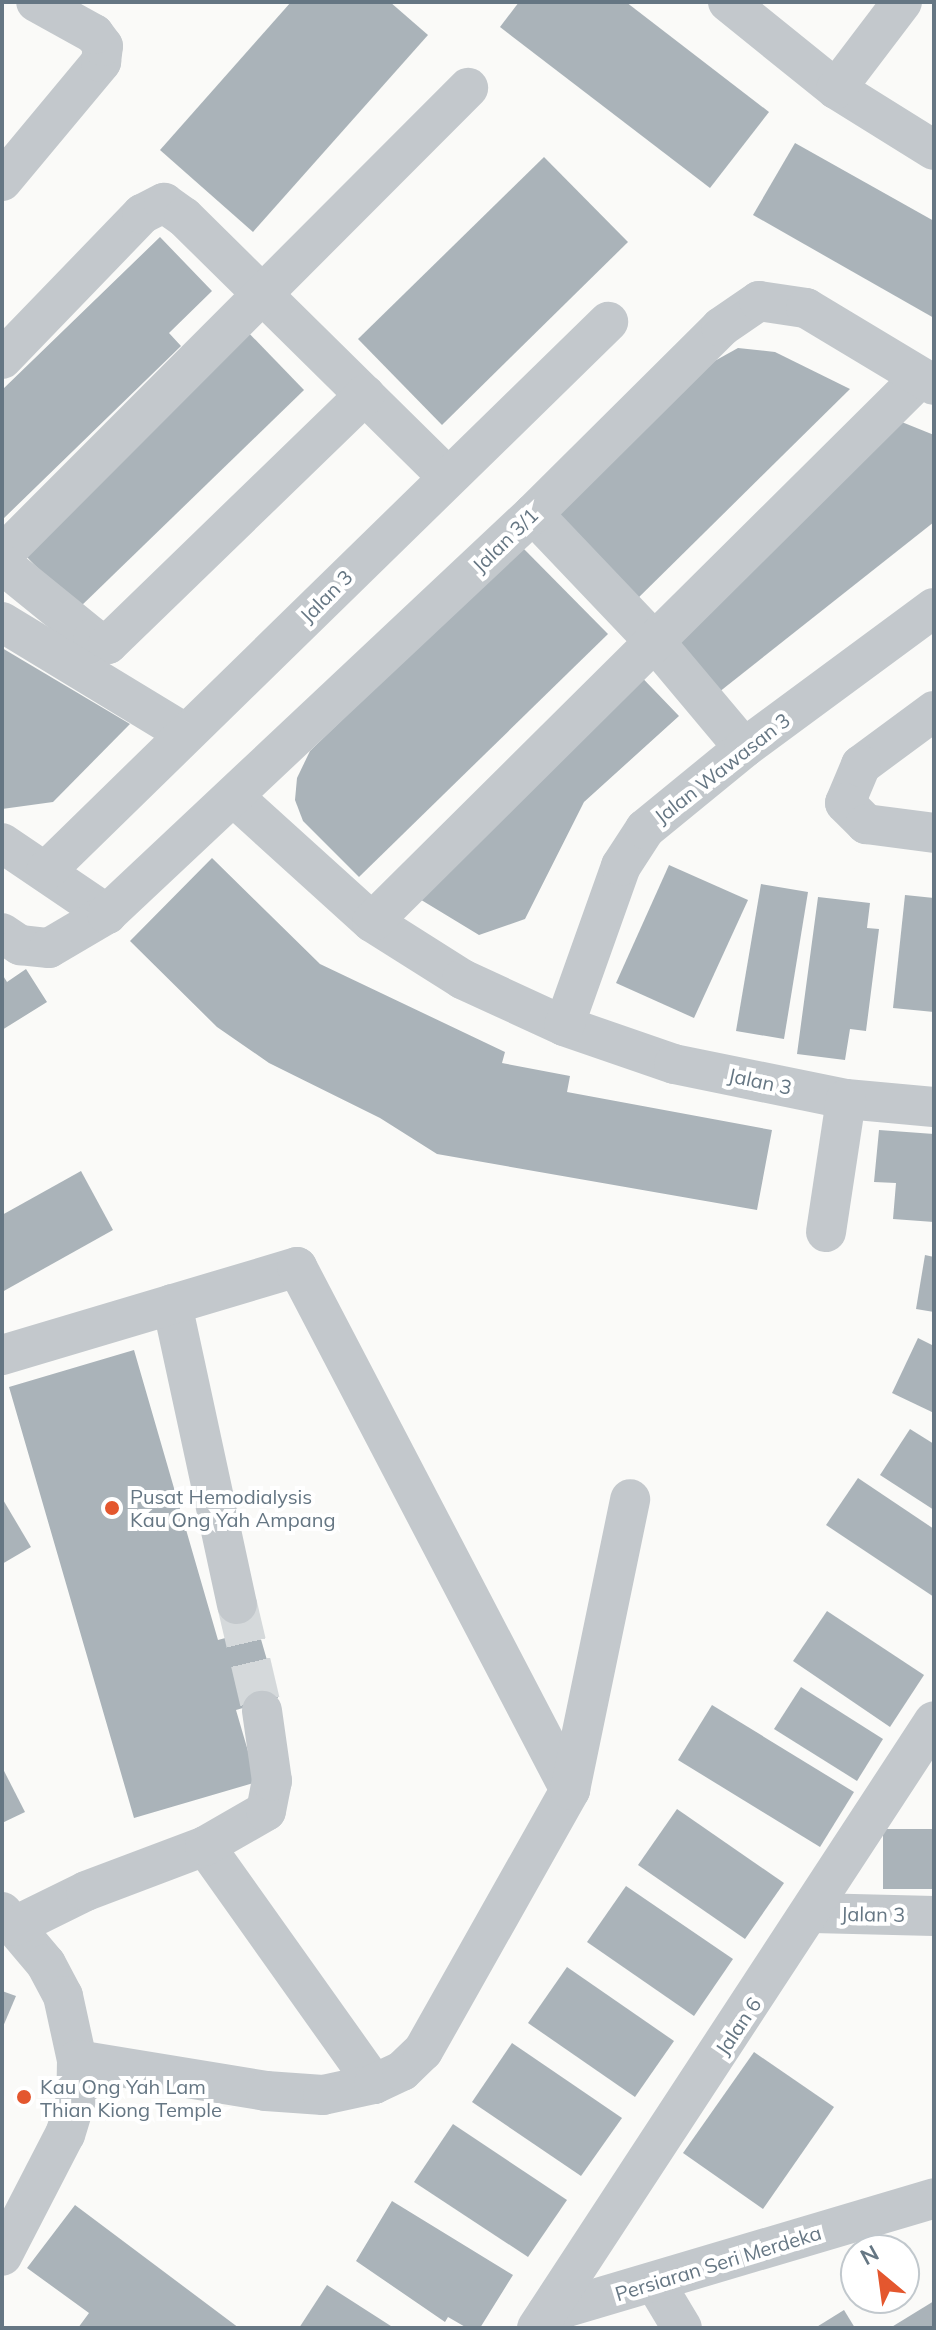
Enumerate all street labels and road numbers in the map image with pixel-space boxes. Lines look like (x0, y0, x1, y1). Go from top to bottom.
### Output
street label: Jalan 3/1 (467, 503, 543, 577)
street label: Jalan 3 (295, 565, 357, 627)
street label: Jalan Wawasan 3 (649, 708, 795, 828)
street label: Jalan 3 (726, 1063, 794, 1099)
street label: Jalan 3 (841, 1901, 905, 1927)
street label: Jalan 6 (710, 1993, 766, 2059)
street label: Persiaran Seri Merdeka (612, 2220, 824, 2306)

